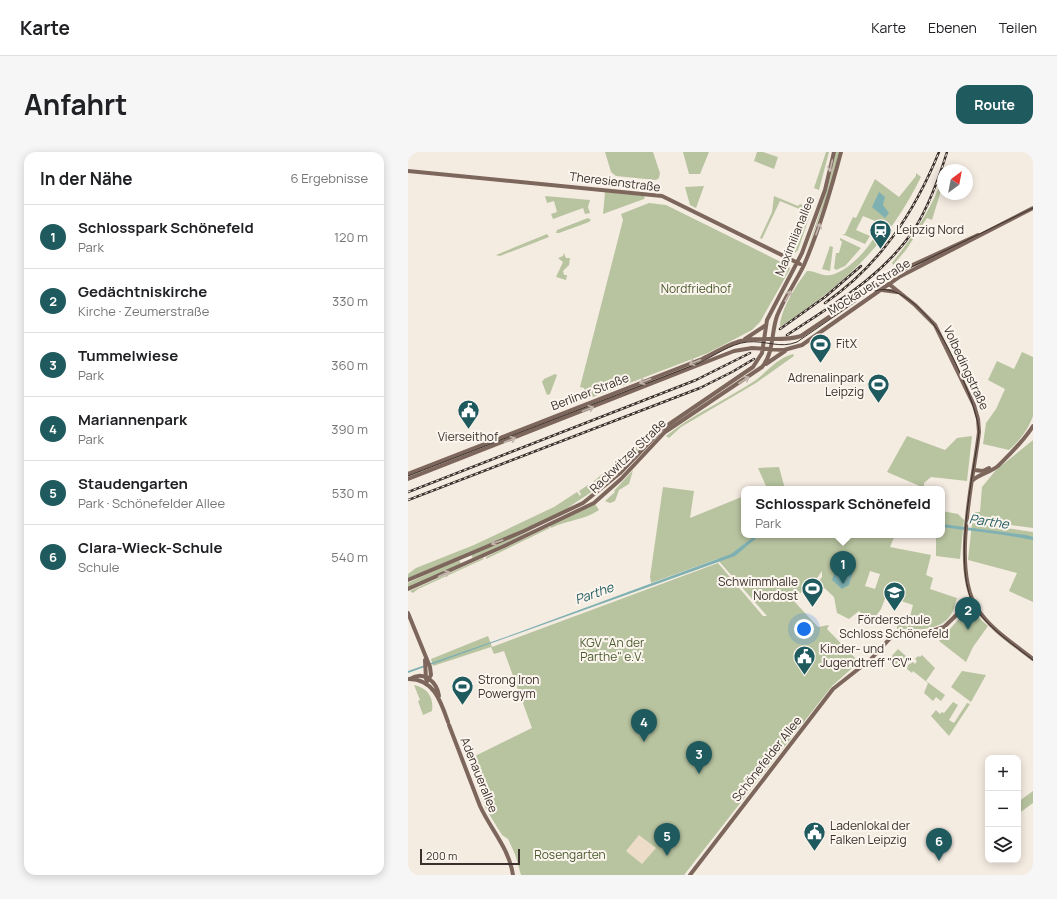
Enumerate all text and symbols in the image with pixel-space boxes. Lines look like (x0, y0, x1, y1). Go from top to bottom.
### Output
text: Karte (20, 15, 70, 41)
text: Karte (871, 18, 906, 37)
text: Ebenen (928, 18, 977, 37)
text: Teilen (999, 18, 1037, 37)
text: Anfahrt (24, 85, 127, 123)
button: Route (956, 85, 1033, 124)
one-way arrow (827, 159, 834, 172)
north arrow (937, 164, 973, 200)
text: In der Nähe (40, 167, 133, 190)
street label: Theresienstraße (569, 167, 662, 196)
text: 6 Ergebnisse (291, 169, 368, 187)
street label: Maximilianallee (771, 193, 818, 278)
text: Schlosspark Schönefeld (78, 217, 254, 238)
station icon: Leipzig Nord (867, 217, 893, 250)
place label: Leipzig Nord (896, 221, 964, 238)
one-way arrow (814, 223, 822, 235)
text: 1 (50, 228, 56, 246)
text: 120 m (334, 228, 368, 246)
text: Park (78, 238, 104, 256)
street label: Mockauer Straße (824, 254, 913, 319)
park label: Nordfriedhof (661, 280, 732, 297)
text: Gedächtniskirche (78, 281, 207, 302)
one-way arrow (784, 290, 792, 302)
text: 2 (49, 292, 57, 310)
text: 330 m (332, 292, 368, 310)
text: Kirche · Zeumerstraße (78, 302, 209, 320)
street label: Volbedingstraße (940, 323, 993, 413)
sports icon: FitX (807, 331, 833, 364)
place label: FitX (836, 335, 858, 352)
text: Tummelwiese (78, 345, 178, 366)
text: 3 (49, 356, 57, 374)
text: 360 m (331, 356, 368, 374)
one-way arrow (690, 358, 702, 366)
text: Park (78, 366, 104, 384)
street label: Berliner Straße (548, 369, 631, 414)
place label: Adrenalinpark Leipzig (788, 369, 865, 400)
sports icon: Adrenalinpark Leipzig (866, 372, 892, 405)
one-way arrow (739, 376, 750, 384)
one-way arrow (640, 378, 652, 386)
public building icon: Vierseithof (455, 397, 481, 430)
one-way arrow (581, 405, 593, 413)
text: Mariannenpark (78, 409, 187, 430)
street label: Rackwitzer Straße (586, 415, 670, 497)
text: 4 (49, 420, 57, 438)
text: 390 m (331, 420, 368, 438)
place label: Vierseithof (438, 428, 499, 445)
text: Park (78, 430, 104, 448)
one-way arrow (503, 435, 515, 443)
text: Staudengarten (78, 473, 188, 494)
text: 5 (49, 484, 57, 502)
text: 530 m (332, 484, 368, 502)
popup (741, 486, 945, 538)
text: Schlosspark Schönefeld (755, 493, 931, 514)
text: Park · Schönefelder Allee (78, 494, 225, 512)
water label: Parthe (968, 509, 1011, 533)
text: Park (755, 514, 781, 532)
text: Clara-Wieck-Schule (78, 537, 223, 558)
one-way arrow (492, 539, 504, 547)
text: 6 (49, 548, 57, 566)
text: 540 m (331, 548, 368, 566)
pin: 1 (830, 551, 856, 584)
text: Schule (78, 558, 119, 576)
one-way arrow (437, 569, 449, 577)
place label: Schwimmhalle Nordost (718, 573, 798, 604)
sports icon: Schwimmhalle Nordost (800, 576, 826, 609)
water label: Parthe (572, 577, 617, 608)
school or university icon: Förderschule Schloss Schönefeld (881, 580, 907, 613)
pin: 2 (955, 597, 981, 630)
place label: Förderschule Schloss Schönefeld (839, 611, 949, 642)
your location (794, 619, 814, 639)
park label: KGV "An der Parthe" e.V. (580, 634, 645, 665)
place label: Kinder- und Jugendtreff "CV" (820, 640, 912, 671)
public building icon: Kinder- und Jugendtreff "CV" (791, 643, 817, 676)
place label: Strong Iron Powergym (478, 671, 539, 702)
sports icon: Strong Iron Powergym (450, 674, 476, 707)
pin: 4 (631, 709, 657, 742)
street label: Schönefelder Allee (728, 712, 805, 805)
street label: Adenauerallee (457, 735, 502, 815)
pin: 3 (686, 741, 712, 774)
map controls (985, 755, 1021, 863)
button: + (985, 755, 1021, 791)
button: − (985, 791, 1021, 827)
place label: Ladenlokal der Falken Leipzig (830, 817, 911, 848)
public building icon: Ladenlokal der Falken Leipzig (802, 820, 828, 853)
pin: 5 (654, 823, 680, 856)
button: layers (985, 827, 1021, 863)
pin: 6 (926, 828, 952, 861)
park label: Rosengarten (534, 846, 606, 863)
scale bar (420, 847, 520, 866)
text: 200 m (426, 848, 457, 863)

